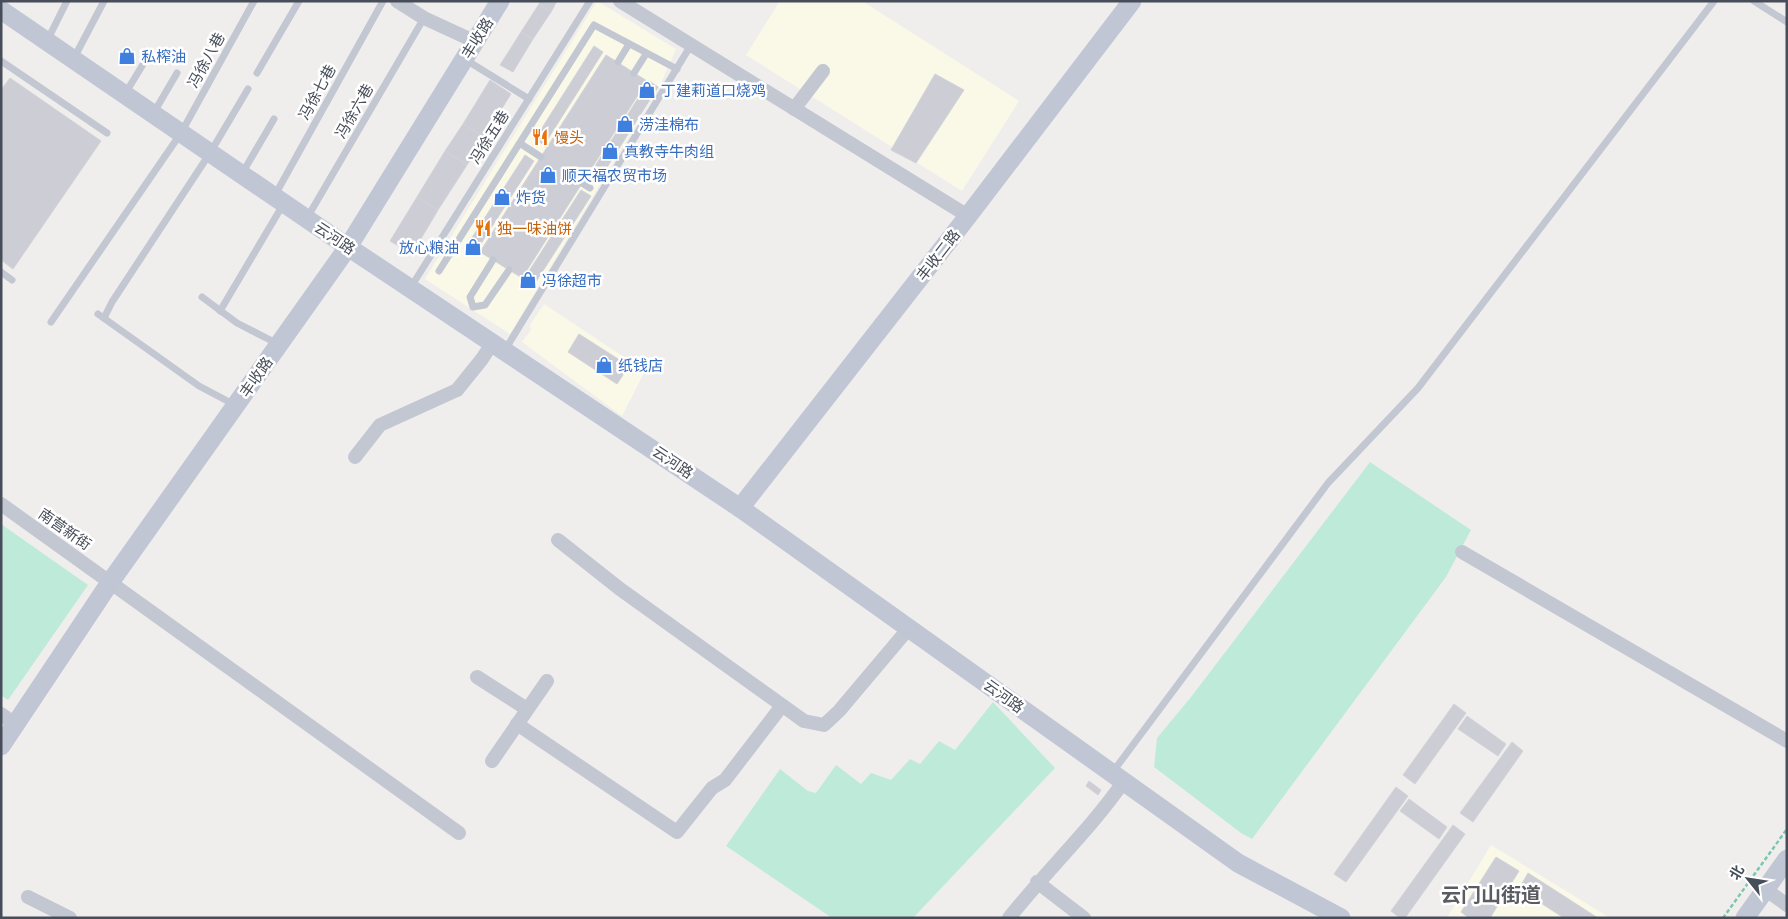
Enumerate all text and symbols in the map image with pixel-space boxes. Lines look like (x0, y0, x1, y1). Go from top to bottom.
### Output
street label: 丰收路 (458, 14, 496, 62)
street label: 冯徐八巷 (184, 30, 228, 90)
shop icon: 私榨油 (117, 46, 137, 66)
place label: 私榨油 (141, 48, 186, 65)
street label: 冯徐七巷 (295, 62, 339, 122)
shop icon: 丁建莉道口烧鸡 (637, 80, 657, 100)
street label: 冯徐六巷 (332, 81, 376, 141)
place label: 丁建莉道口烧鸡 (661, 82, 766, 99)
street label: 冯徐五巷 (466, 107, 512, 167)
shop icon: 涝洼棉布 (615, 114, 635, 134)
place label: 涝洼棉布 (639, 116, 699, 133)
restaurant icon: 馒头 (530, 127, 550, 147)
place label: 馒头 (554, 129, 584, 146)
shop icon: 真教寺牛肉组 (600, 141, 620, 161)
place label: 真教寺牛肉组 (624, 143, 714, 160)
shop icon: 顺天福农贸市场 (538, 165, 558, 185)
place label: 顺天福农贸市场 (562, 167, 667, 184)
shop icon: 炸货 (492, 187, 512, 207)
place label: 炸货 (516, 189, 546, 206)
street label: 云河路 (312, 218, 358, 258)
restaurant icon: 独一味油饼 (473, 218, 493, 238)
place label: 独一味油饼 (497, 220, 572, 237)
street label: 丰收二路 (913, 226, 963, 284)
shop icon: 放心粮油 (463, 237, 483, 257)
place label: 放心粮油 (399, 239, 459, 256)
shop icon: 冯徐超市 (518, 270, 538, 290)
place label: 冯徐超市 (542, 272, 602, 289)
street label: 丰收路 (236, 354, 276, 400)
shop icon: 纸钱店 (594, 355, 614, 375)
place label: 纸钱店 (618, 357, 663, 374)
street label: 云河路 (650, 442, 696, 482)
street label: 南营新街 (36, 505, 94, 553)
street label: 云河路 (981, 676, 1027, 716)
north arrow (1723, 854, 1773, 904)
text: 北 (1726, 862, 1747, 883)
district label: 云门山街道 (1441, 884, 1541, 906)

